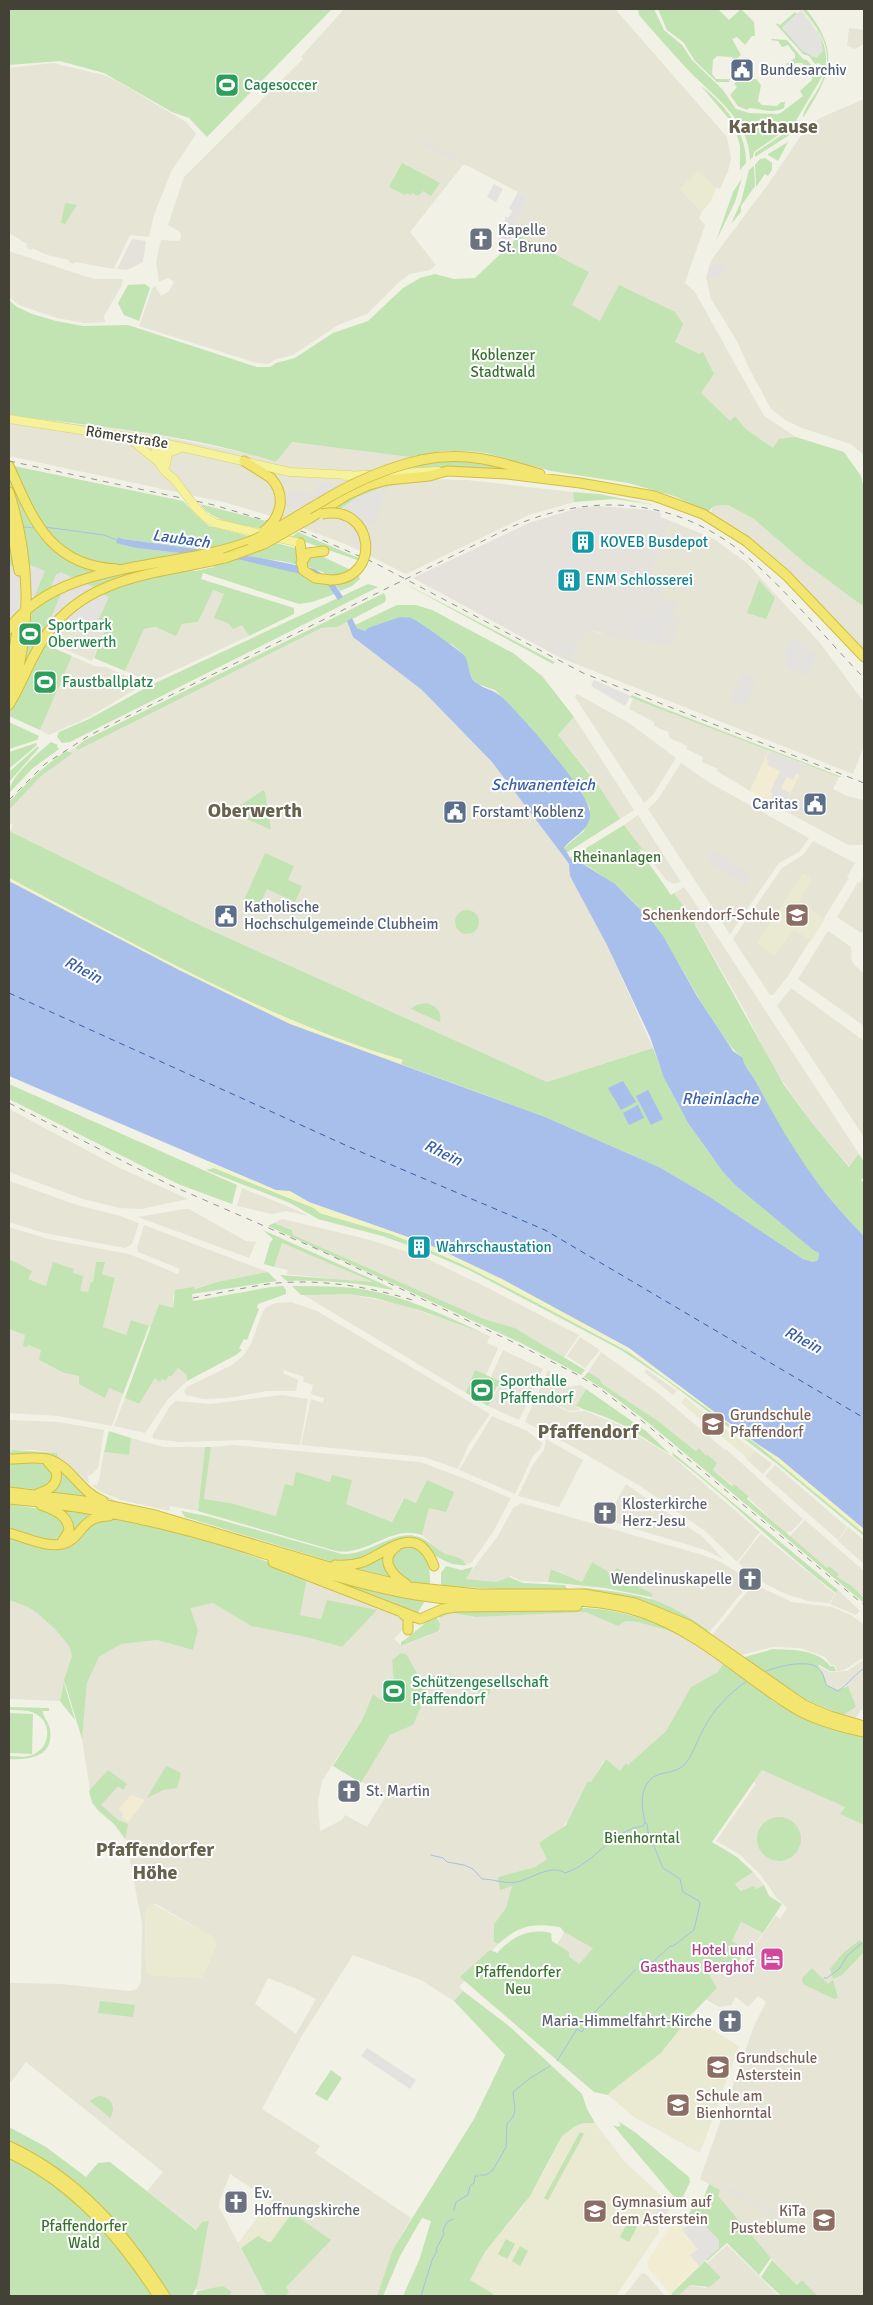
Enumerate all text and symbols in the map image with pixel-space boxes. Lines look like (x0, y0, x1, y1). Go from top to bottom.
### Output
public building icon: Bundesarchiv (729, 57, 755, 83)
place label: Bundesarchiv (760, 61, 846, 79)
sports icon: Cagesoccer (214, 72, 240, 98)
place label: Cagesoccer (244, 76, 318, 94)
district label: Karthause (728, 114, 818, 139)
place label: Kapelle St. Bruno (498, 221, 558, 256)
church icon: Kapelle St. Bruno (468, 226, 494, 252)
park label: Koblenzer Stadtwald (471, 346, 536, 381)
street label: Römerstraße (84, 422, 170, 452)
water label: Laubach (151, 525, 212, 553)
building icon: KOVEB Busdepot (570, 529, 596, 555)
place label: KOVEB Busdepot (600, 533, 708, 551)
building icon: ENM Schlosserei (556, 567, 582, 593)
place label: ENM Schlosserei (586, 571, 693, 589)
place label: Sportpark Oberwerth (48, 616, 117, 651)
sports icon: Sportpark Oberwerth (17, 621, 43, 647)
sports icon: Faustballplatz (32, 669, 58, 695)
place label: Faustballplatz (62, 673, 153, 691)
water label: Schwanenteich (491, 775, 596, 795)
public building icon: Caritas (802, 791, 828, 817)
place label: Caritas (752, 795, 798, 813)
district label: Oberwerth (208, 798, 302, 823)
public building icon: Forstamt Koblenz (442, 799, 468, 825)
place label: Forstamt Koblenz (472, 803, 584, 821)
park label: Rheinanlagen (573, 848, 661, 866)
place label: Katholische Hochschulgemeinde Clubheim (244, 898, 439, 933)
school or university icon: Schenkendorf-Schule (784, 902, 810, 928)
public building icon: Katholische Hochschulgemeinde Clubheim (213, 903, 239, 929)
place label: Schenkendorf-Schule (642, 906, 780, 924)
water label: Rhein (61, 952, 106, 989)
water label: Rheinlache (682, 1089, 759, 1109)
water label: Rhein (421, 1135, 466, 1171)
building icon: Wahrschaustation (406, 1234, 432, 1260)
place label: Wahrschaustation (436, 1238, 552, 1256)
water label: Rhein (781, 1322, 826, 1359)
place label: Sporthalle Pfaffendorf (500, 1372, 574, 1407)
sports icon: Sporthalle Pfaffendorf (469, 1377, 495, 1403)
place label: Grundschule Pfaffendorf (730, 1406, 811, 1441)
school or university icon: Grundschule Pfaffendorf (700, 1411, 726, 1437)
district label: Pfaffendorf (538, 1419, 640, 1444)
place label: Klosterkirche Herz-Jesu (622, 1495, 707, 1530)
church icon: Klosterkirche Herz-Jesu (592, 1500, 618, 1526)
church icon: Wendelinuskapelle (737, 1566, 763, 1592)
place label: Wendelinuskapelle (611, 1570, 732, 1588)
place label: Schützengesellschaft Pfaffendorf (412, 1673, 549, 1708)
sports icon: Schützengesellschaft Pfaffendorf (381, 1678, 407, 1704)
church icon: St. Martin (336, 1778, 362, 1804)
place label: St. Martin (366, 1782, 430, 1800)
park label: Bienhorntal (604, 1829, 680, 1847)
district label: Pfaffendorfer Höhe (96, 1837, 214, 1885)
place label: Hotel und Gasthaus Berghof (640, 1941, 755, 1976)
hotel icon: Hotel und Gasthaus Berghof (759, 1946, 785, 1972)
park label: Pfaffendorfer Neu (475, 1963, 562, 1998)
church icon: Maria-Himmelfahrt-Kirche (717, 2008, 743, 2034)
place label: Maria-Himmelfahrt-Kirche (542, 2012, 712, 2030)
place label: Grundschule Asterstein (736, 2049, 817, 2084)
school or university icon: Grundschule Asterstein (705, 2054, 731, 2080)
place label: Schule am Bienhorntal (696, 2087, 772, 2122)
school or university icon: Schule am Bienhorntal (665, 2092, 691, 2118)
place label: Ev. Hoffnungskirche (254, 2184, 360, 2219)
church icon: Ev. Hoffnungskirche (223, 2189, 249, 2215)
place label: Gymnasium auf dem Asterstein (612, 2193, 712, 2228)
school or university icon: Gymnasium auf dem Asterstein (582, 2198, 608, 2224)
place label: KiTa Pusteblume (730, 2202, 806, 2237)
school or university icon: KiTa Pusteblume (811, 2207, 837, 2233)
park label: Pfaffendorfer Wald (41, 2217, 128, 2252)

